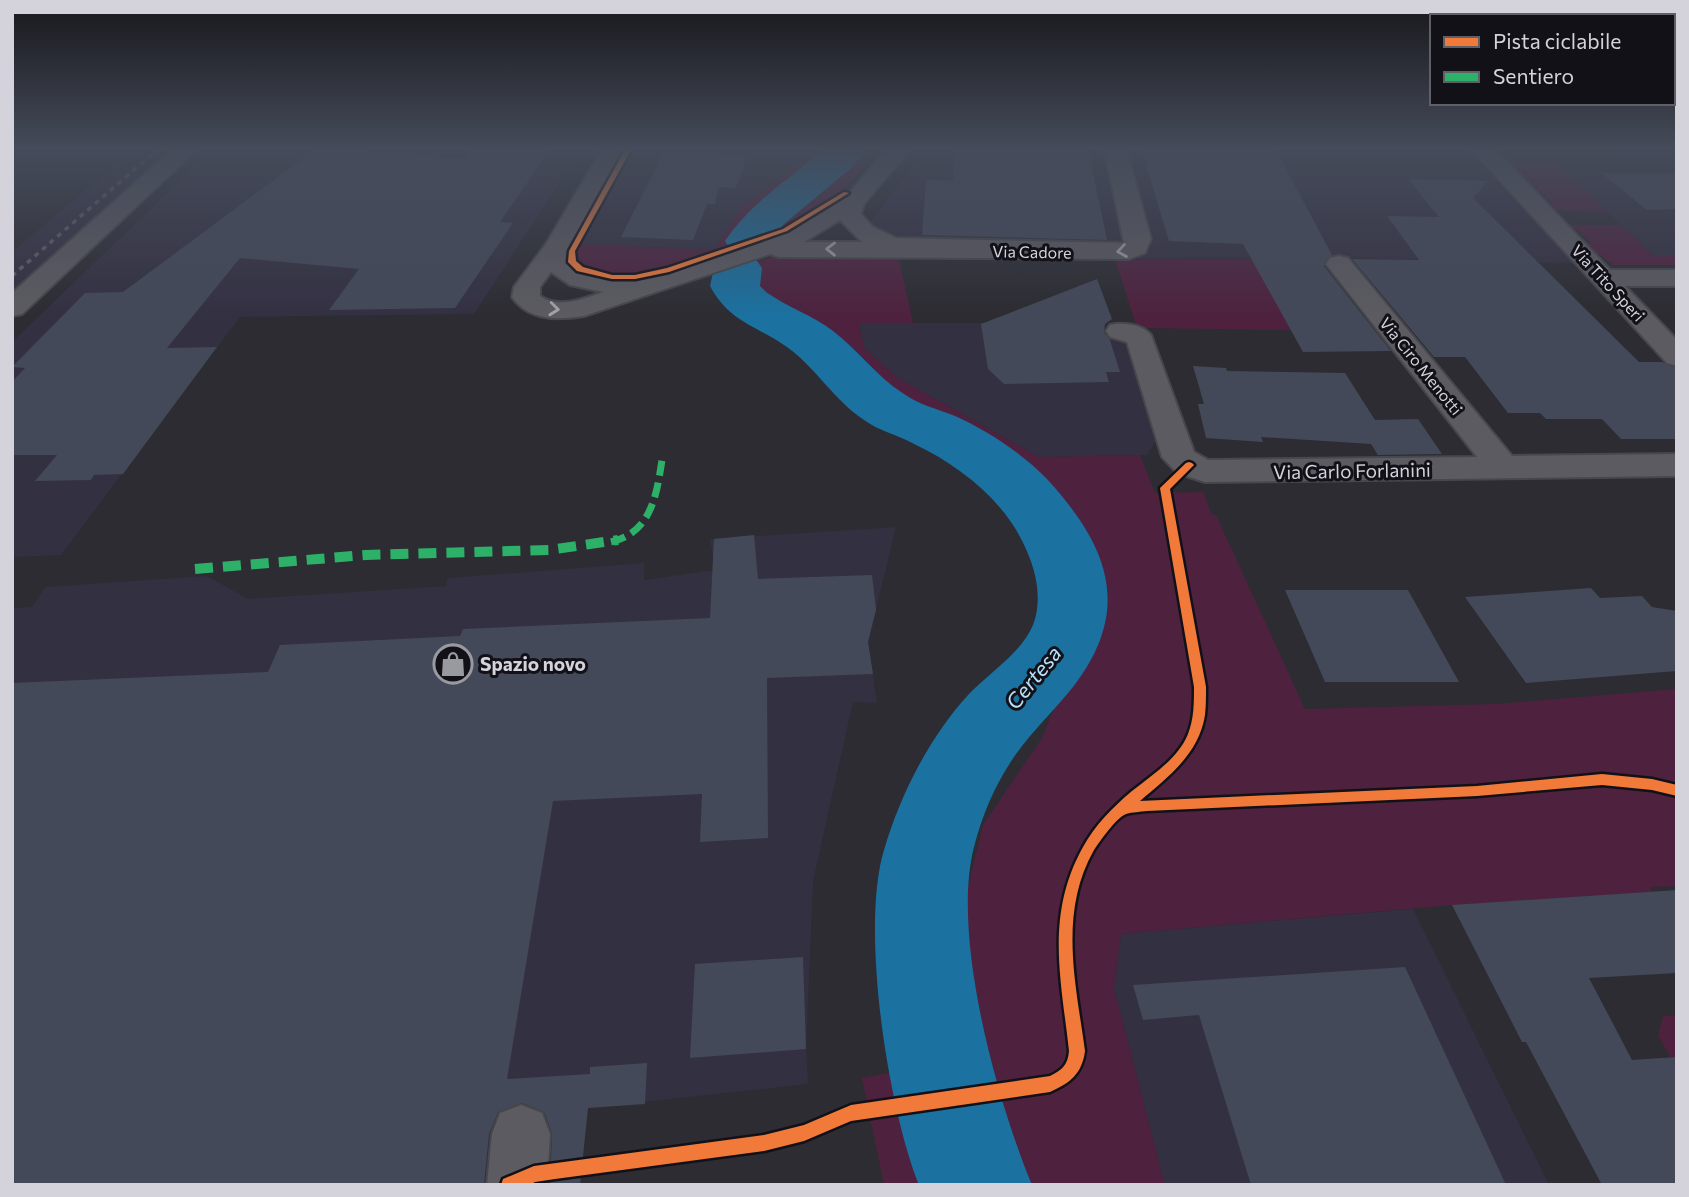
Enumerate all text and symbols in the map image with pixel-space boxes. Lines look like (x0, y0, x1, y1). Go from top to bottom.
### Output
legend (1430, 14, 1675, 105)
text: Pista ciclabile (1493, 28, 1621, 53)
text: Sentiero (1493, 63, 1574, 88)
street label: Via Tito Speri (1568, 240, 1649, 325)
one-way arrow (825, 241, 836, 257)
street label: Via Cadore (992, 241, 1072, 262)
one-way arrow (1116, 243, 1128, 258)
one-way arrow (548, 301, 559, 316)
street label: Via Ciro Menotti (1376, 313, 1467, 418)
street label: Via Carlo Forlanini (1273, 458, 1431, 483)
water label: Certesa (1000, 640, 1066, 714)
shop icon: Spazio novo (432, 643, 474, 685)
place label: Spazio novo (480, 652, 586, 675)

